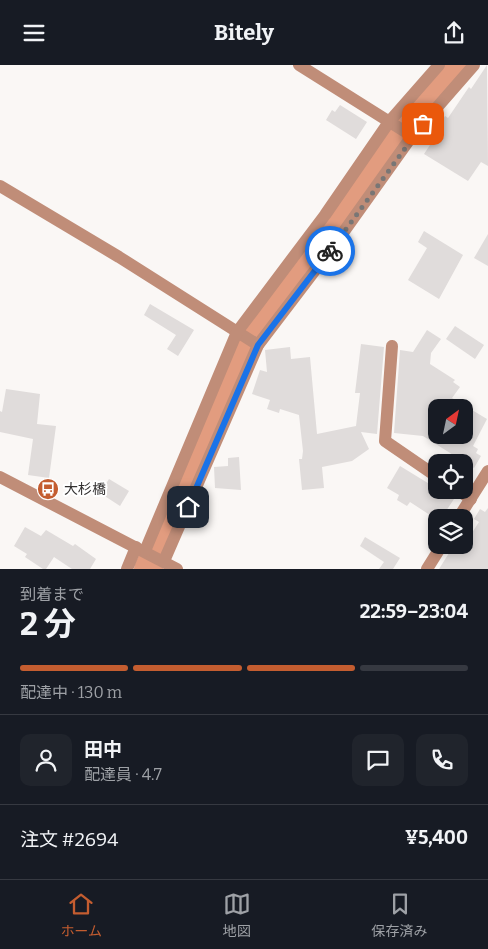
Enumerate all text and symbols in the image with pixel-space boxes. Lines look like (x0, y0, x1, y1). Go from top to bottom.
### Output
icon: menu (20, 19, 48, 47)
text: Bitely (214, 19, 274, 46)
icon: share (440, 19, 468, 47)
pin (402, 103, 444, 145)
icon: bag (409, 110, 437, 138)
courier (305, 226, 355, 276)
icon: bike (316, 237, 344, 265)
north arrow (428, 399, 472, 444)
map controls (428, 399, 473, 554)
button: locate (428, 454, 473, 499)
bus stop icon: 大杉橋 (36, 477, 60, 501)
place label: 大杉橋 (64, 481, 106, 498)
pin (167, 486, 209, 528)
icon: home (174, 493, 202, 521)
button: layers (428, 509, 473, 554)
text: 到着まで (20, 585, 84, 604)
text: 22:59–23:04 (360, 600, 468, 623)
text: 2 分 (20, 605, 76, 643)
text: 配達中 · 130 m (20, 683, 122, 702)
button: person (20, 734, 72, 786)
button: chat (352, 734, 404, 786)
button: phone (416, 734, 468, 786)
text: 田中 (84, 738, 122, 761)
text: 配達員 · 4.7 (84, 765, 162, 784)
text: ¥5,400 (405, 826, 468, 849)
text: 注文 #2694 (20, 828, 118, 851)
tab: ホーム (60, 890, 102, 940)
tab: 地図 (223, 890, 251, 940)
tab: 保存済み (372, 890, 428, 940)

